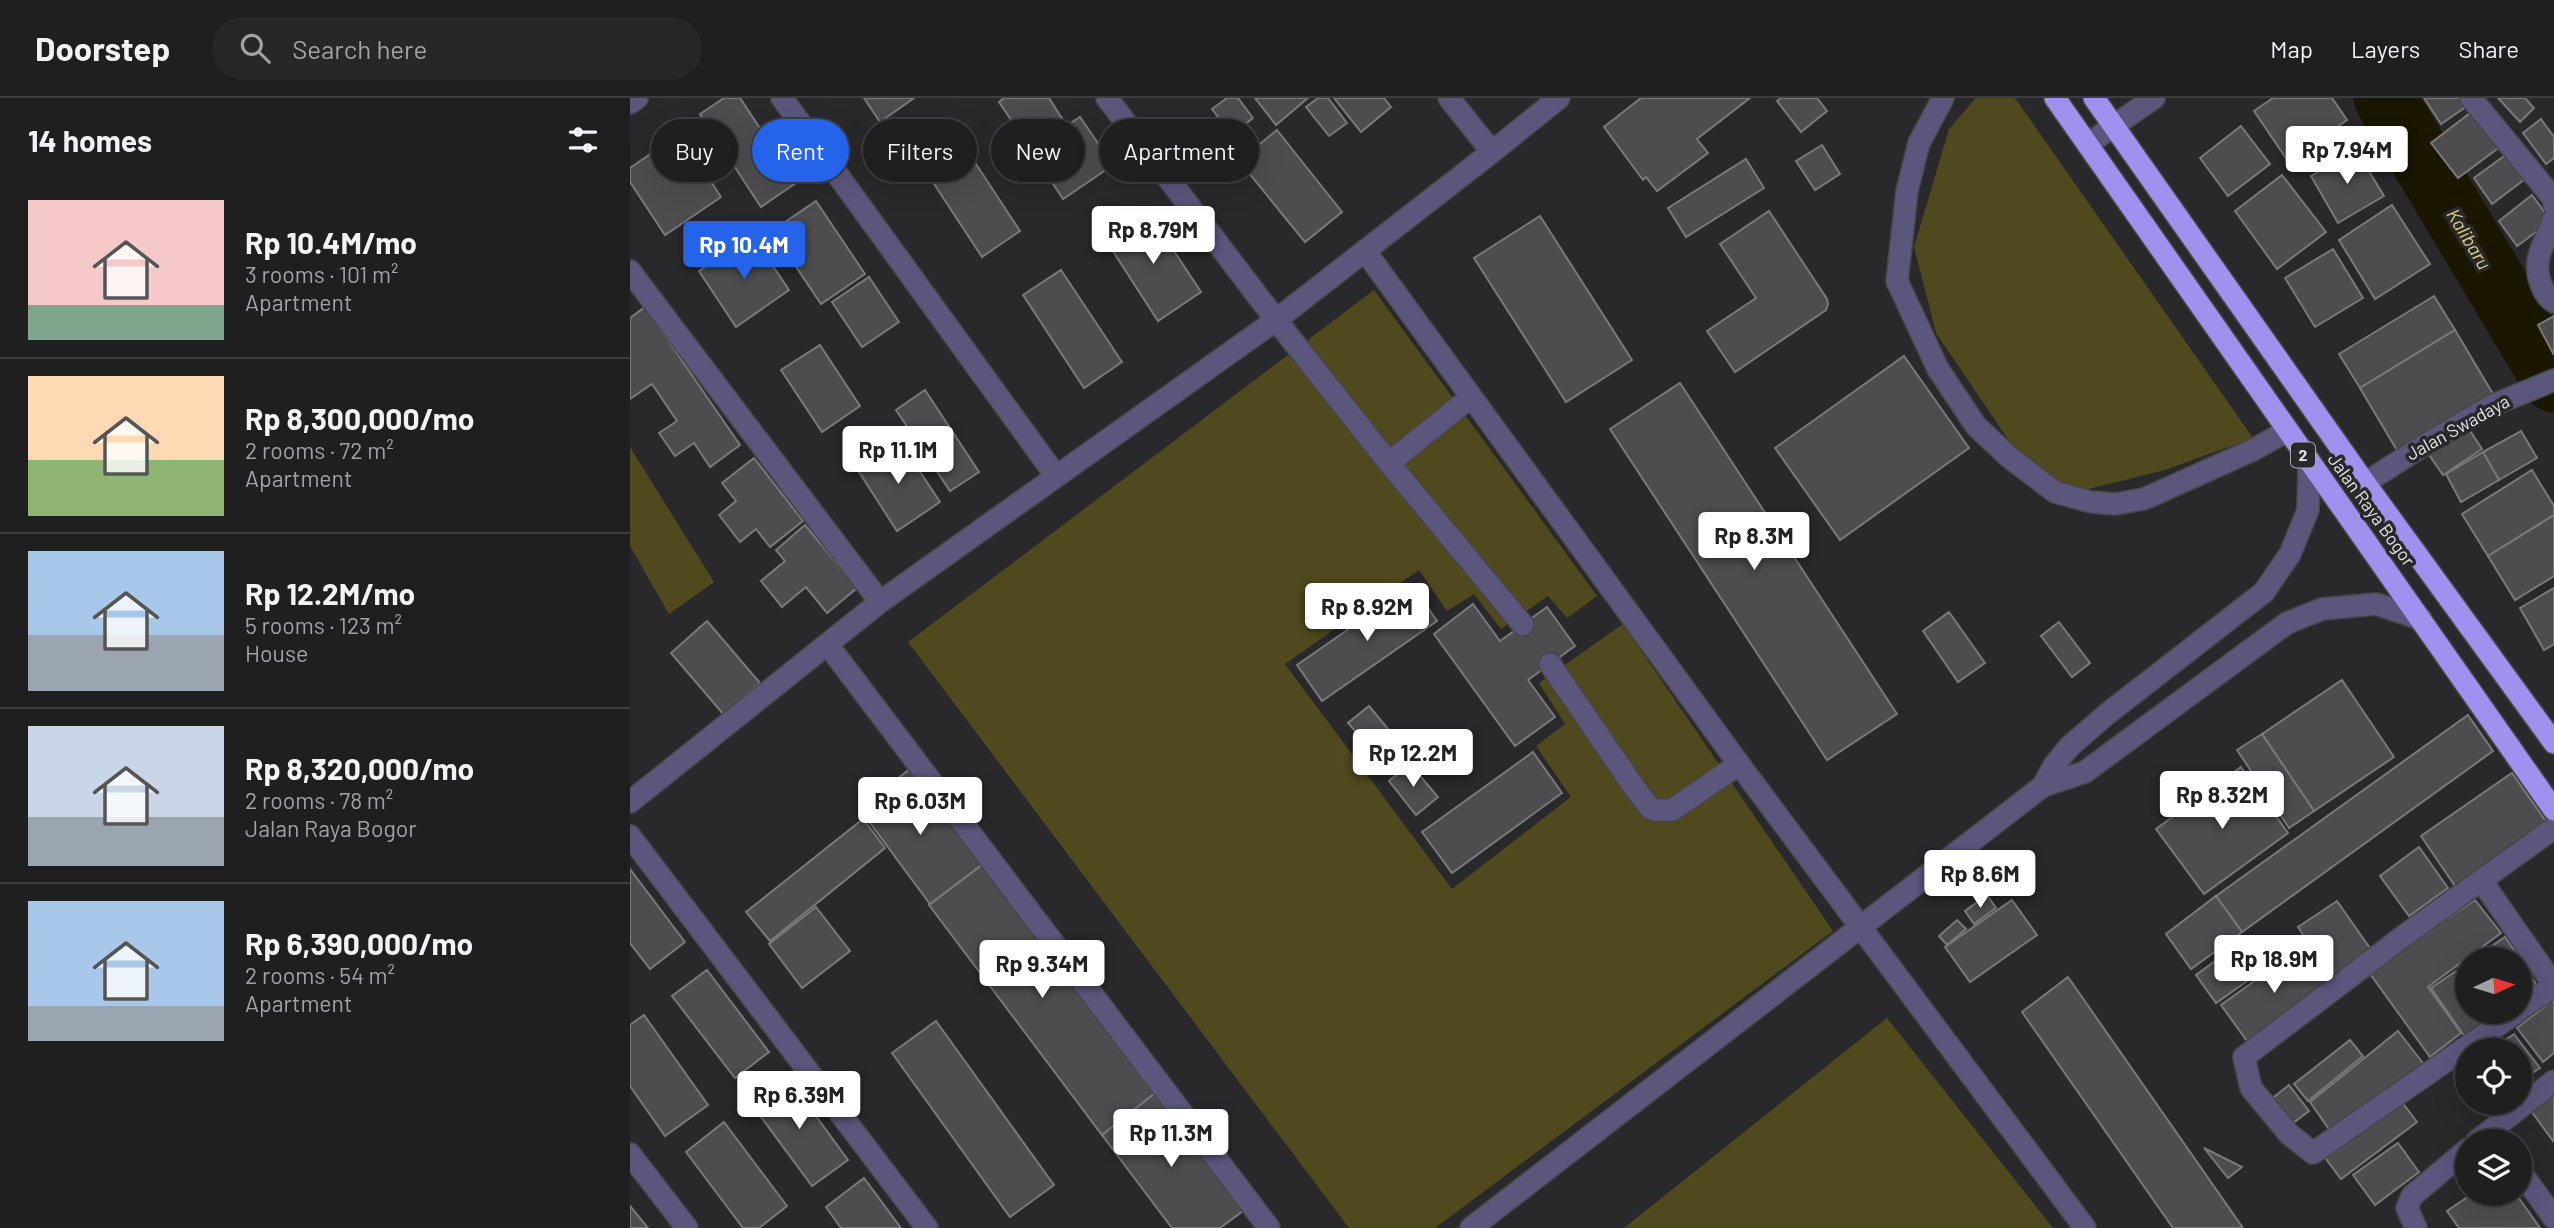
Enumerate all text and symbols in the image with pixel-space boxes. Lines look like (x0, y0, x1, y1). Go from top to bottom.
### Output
search box (212, 17, 702, 80)
text: Doorstep (35, 28, 170, 68)
icon: search (236, 29, 274, 67)
text: Search here (292, 33, 427, 64)
text: Map (2270, 34, 2313, 63)
text: Layers (2351, 34, 2420, 63)
text: Share (2458, 34, 2519, 63)
chip: Buy (651, 119, 738, 182)
chip: Rent (752, 119, 849, 182)
chip: Filters (863, 119, 977, 182)
chip: New (991, 119, 1085, 182)
chip: Apartment (1099, 119, 1259, 182)
icon: filters (564, 121, 602, 159)
text: 14 homes (28, 122, 152, 158)
pin: Rp 7.94M (2275, 126, 2419, 186)
text: Rp 7.94M (2302, 135, 2392, 163)
water label: Kalibaru (2442, 204, 2497, 273)
pin: Rp 8.79M (1081, 206, 1225, 266)
text: Rp 8.79M (1108, 215, 1198, 243)
pin: Rp 10.4M (672, 222, 816, 281)
text: Rp 10.4M/mo (245, 224, 417, 260)
icon: home (84, 228, 168, 312)
text: Rp 10.4M (699, 230, 789, 258)
text: 3 rooms · 101 m² (245, 260, 398, 288)
text: Apartment (245, 288, 352, 316)
street label: Jalan Swadaya (2402, 390, 2513, 465)
text: Rp 8,300,000/mo (245, 400, 475, 436)
icon: home (84, 404, 168, 488)
pin: Rp 11.1M (826, 426, 970, 486)
text: Rp 11.1M (858, 435, 938, 463)
text: 2 rooms · 72 m² (245, 436, 394, 464)
road number: 2 (2291, 442, 2315, 468)
street label: Jalan Raya Bogor (2323, 449, 2420, 571)
text: Apartment (245, 464, 352, 492)
pin: Rp 8.3M (1689, 512, 1819, 572)
text: Rp 8.3M (1714, 521, 1794, 549)
text: Rp 12.2M/mo (245, 575, 415, 611)
icon: home (84, 579, 168, 663)
pin: Rp 8.92M (1295, 584, 1439, 643)
text: Rp 8.92M (1321, 592, 1413, 620)
text: 5 rooms · 123 m² (245, 611, 402, 639)
text: House (245, 639, 308, 667)
pin: Rp 12.2M (1341, 730, 1485, 789)
text: Rp 12.2M (1369, 738, 1457, 766)
text: Rp 8,320,000/mo (245, 750, 474, 786)
icon: home (84, 754, 168, 838)
pin: Rp 8.32M (2150, 772, 2294, 831)
pin: Rp 6.03M (848, 778, 992, 837)
text: Rp 8.32M (2176, 780, 2268, 808)
text: 2 rooms · 78 m² (245, 786, 393, 814)
text: Rp 6.03M (874, 786, 966, 814)
text: Jalan Raya Bogor (245, 814, 417, 842)
pin: Rp 8.6M (1915, 850, 2045, 910)
text: Rp 8.6M (1940, 859, 2020, 887)
text: Rp 6,390,000/mo (245, 925, 473, 961)
icon: home (84, 929, 168, 1013)
pin: Rp 18.9M (2202, 936, 2346, 995)
pin: Rp 9.34M (970, 940, 1114, 1000)
text: Rp 18.9M (2230, 944, 2318, 972)
north arrow (2455, 947, 2532, 1024)
map controls (2455, 947, 2532, 1206)
text: Rp 9.34M (996, 949, 1089, 977)
text: 2 rooms · 54 m² (245, 961, 395, 989)
text: Apartment (245, 989, 352, 1017)
button: locate (2455, 1038, 2532, 1115)
pin: Rp 6.39M (727, 1072, 871, 1131)
text: Rp 6.39M (753, 1080, 845, 1108)
pin: Rp 11.3M (1099, 1110, 1243, 1169)
text: Rp 11.3M (1129, 1118, 1213, 1146)
button: layers (2455, 1129, 2532, 1206)

